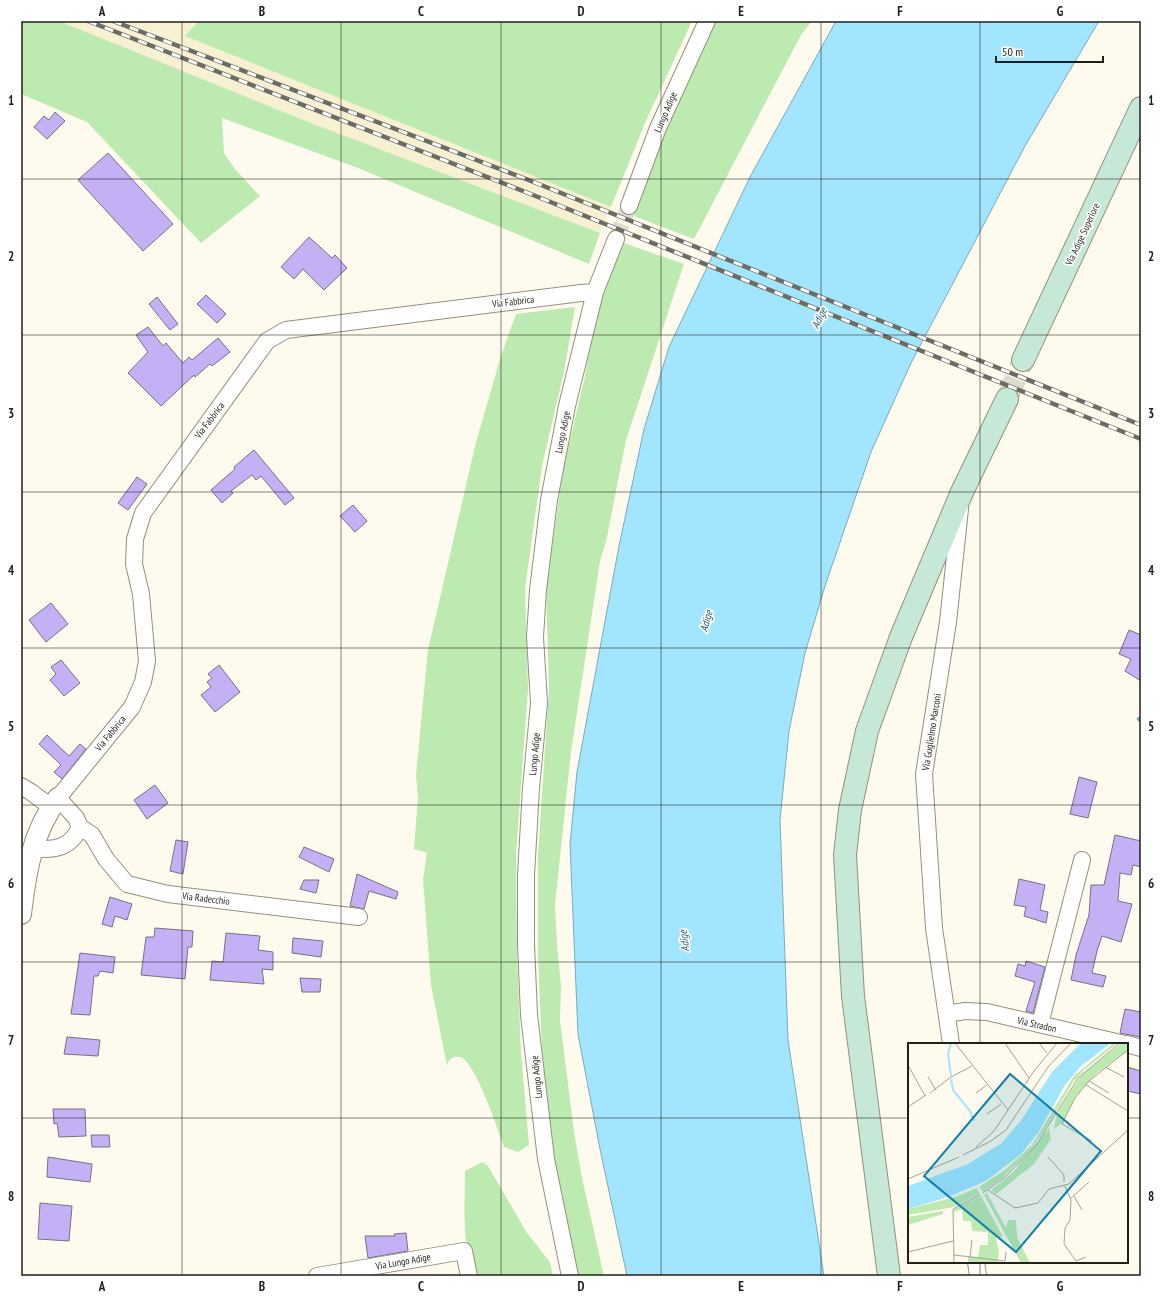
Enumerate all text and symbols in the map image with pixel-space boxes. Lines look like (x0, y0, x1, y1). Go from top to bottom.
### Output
text: A (98, 3, 106, 20)
text: B (259, 3, 265, 20)
text: C (418, 3, 424, 20)
text: D (578, 3, 585, 20)
text: E (738, 3, 744, 20)
text: F (897, 3, 903, 20)
text: G (1057, 3, 1064, 20)
scale bar (996, 38, 1103, 64)
text: 50 m (1002, 44, 1023, 59)
street label: Lungo Adige (651, 90, 680, 134)
text: 1 (8, 92, 14, 109)
text: 1 (1148, 92, 1154, 109)
street label: Via Adige Superiore (1062, 201, 1103, 269)
text: 2 (8, 248, 14, 265)
text: 2 (1148, 248, 1154, 265)
street label: Via Fabbrica (490, 292, 535, 311)
water label: Adige (808, 304, 831, 331)
street label: Via Fabbrica (191, 400, 227, 442)
text: 3 (8, 405, 14, 422)
text: 3 (1148, 405, 1154, 422)
street label: Lungo Adige (552, 410, 573, 454)
text: 4 (8, 562, 15, 579)
text: 4 (1148, 562, 1155, 579)
water label: Adige (696, 607, 716, 633)
street label: Via Guglielmo Marconi (919, 693, 944, 773)
street label: Via Fabbrica (91, 713, 129, 755)
text: 5 (8, 718, 14, 735)
text: 5 (1148, 718, 1154, 735)
street label: Lungo Adige (526, 732, 543, 776)
text: 6 (8, 875, 14, 892)
text: 6 (1148, 875, 1154, 892)
street label: Via Radecchio (180, 889, 231, 908)
water label: Adige (676, 928, 692, 953)
street label: Via Stradon (1015, 1013, 1058, 1035)
text: 7 (8, 1032, 14, 1049)
text: 7 (1148, 1032, 1154, 1049)
inset map (908, 1043, 1128, 1263)
street label: Lungo Adige (528, 1055, 545, 1099)
text: 8 (8, 1188, 14, 1205)
text: 8 (1148, 1188, 1154, 1205)
street label: Via Lungo Adige (373, 1250, 432, 1273)
text: A (98, 1278, 106, 1295)
text: B (259, 1278, 265, 1295)
text: C (418, 1278, 424, 1295)
text: D (578, 1278, 585, 1295)
text: E (738, 1278, 744, 1295)
text: F (897, 1278, 903, 1295)
text: G (1057, 1278, 1064, 1295)

